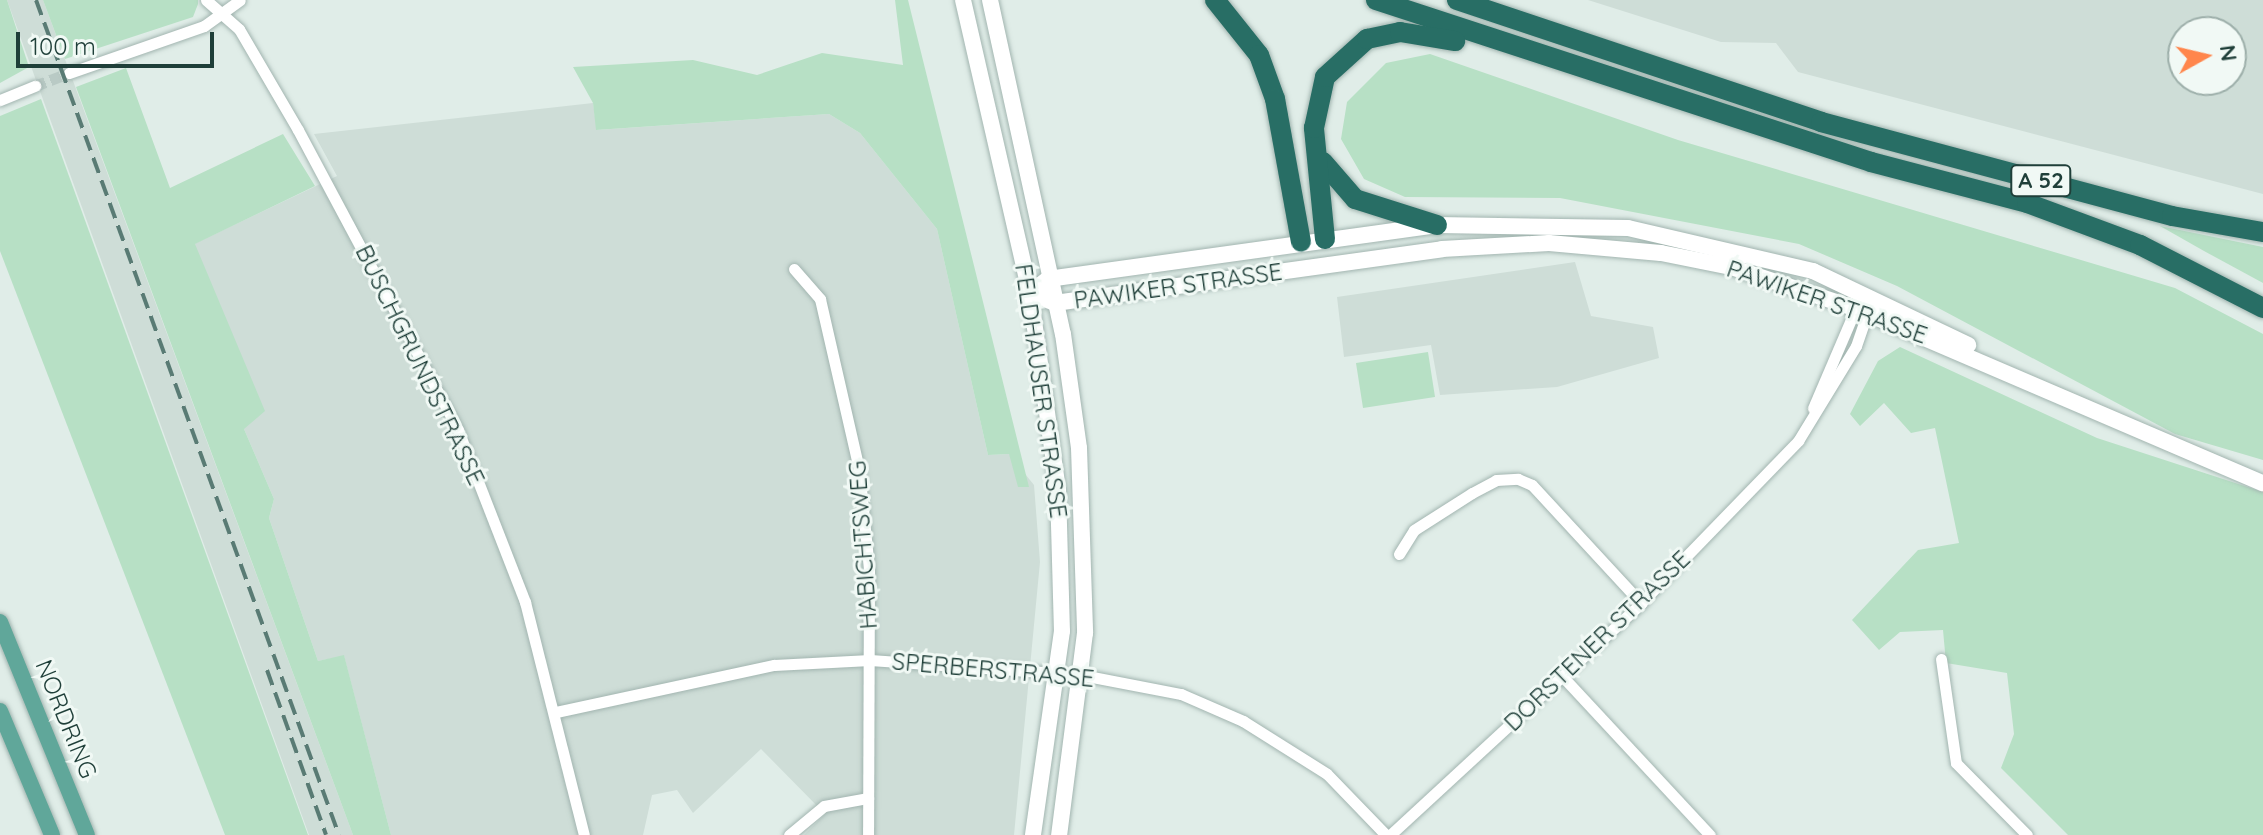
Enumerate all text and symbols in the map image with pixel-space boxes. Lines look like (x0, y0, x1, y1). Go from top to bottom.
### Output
scale bar (20, 16, 218, 66)
north arrow (2167, 16, 2247, 96)
text: 100 m (30, 31, 96, 61)
text: N (2214, 43, 2244, 63)
road number: A 52 (2009, 163, 2073, 199)
street label: BUSCHGRUNDSTRASSE (349, 240, 491, 490)
street label: PAWIKER STRASSE (1723, 254, 1931, 350)
street label: PAWIKER STRASSE (1072, 257, 1284, 315)
street label: FELDHAUSER STRASSE (1009, 262, 1073, 520)
street label: HABICHTSWEG (843, 460, 883, 630)
street label: DORSTENER STRASSE (1498, 545, 1696, 737)
street label: SPERBERSTRASSE (891, 647, 1095, 693)
street label: NORDRING (29, 655, 103, 783)

